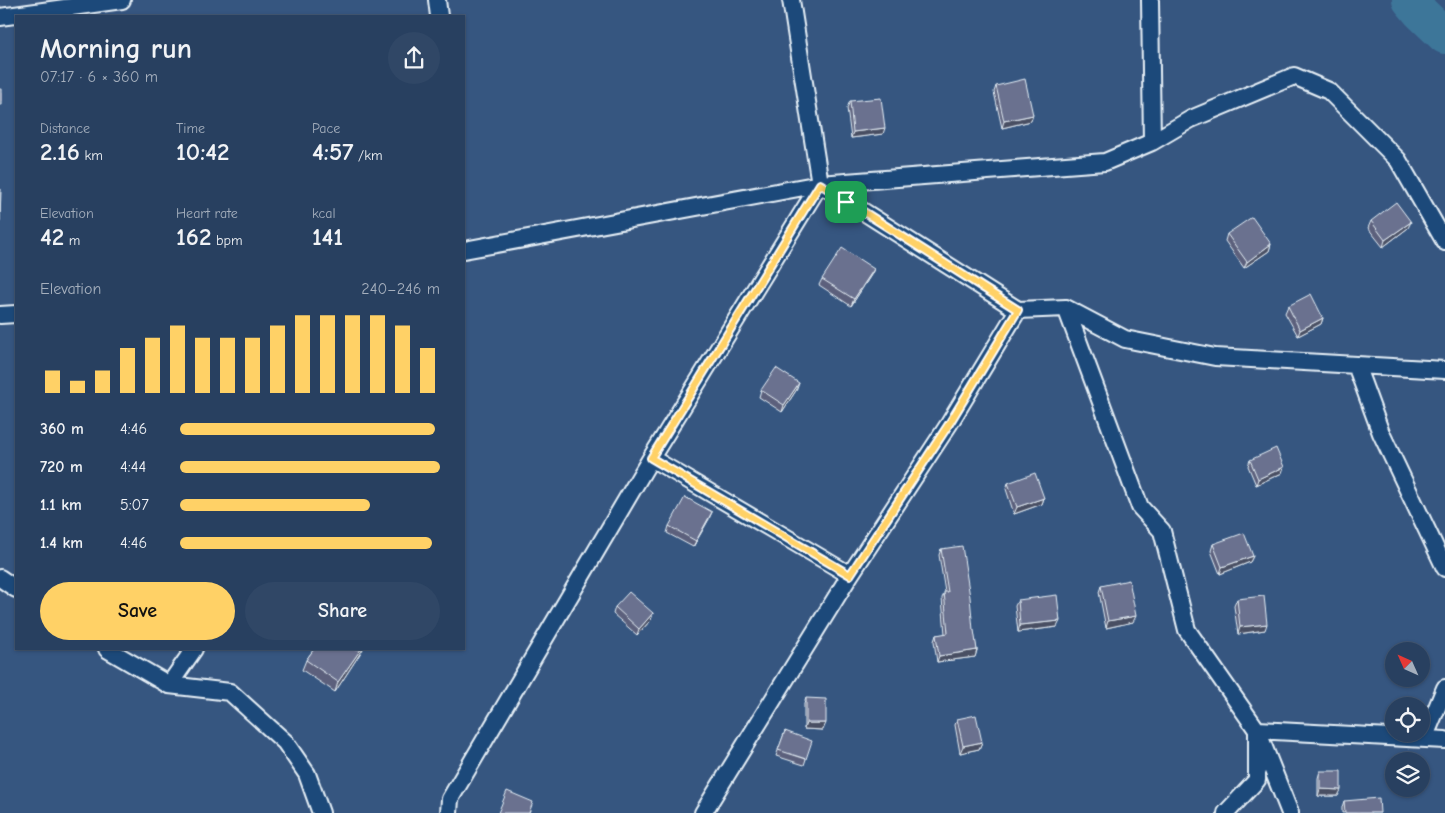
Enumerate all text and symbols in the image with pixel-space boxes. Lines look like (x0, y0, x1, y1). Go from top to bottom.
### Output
button: share (388, 32, 440, 84)
text: Morning run (40, 33, 192, 65)
text: 07:17 · 6 × 360 m (40, 68, 158, 86)
text: Distance (40, 120, 90, 137)
text: Time (176, 120, 205, 137)
text: Pace (312, 120, 340, 137)
text: 2.16 (40, 137, 80, 166)
text: 10:42 (176, 137, 229, 166)
text: 4:57 (312, 137, 353, 166)
text: km (80, 147, 103, 164)
text: /km (353, 147, 383, 164)
pin (825, 181, 867, 223)
icon: arrive (832, 188, 860, 216)
text: Elevation (40, 205, 94, 222)
text: Heart rate (176, 205, 238, 222)
text: kcal (312, 205, 336, 222)
text: 42 (40, 222, 64, 251)
text: 162 (176, 222, 211, 251)
text: 141 (312, 222, 343, 251)
text: m (64, 232, 80, 249)
text: bpm (211, 232, 243, 249)
text: Elevation (40, 280, 101, 298)
text: 240–246 m (361, 280, 440, 298)
text: 360 m (40, 420, 84, 438)
text: 4:46 (120, 420, 147, 438)
text: 720 m (40, 458, 83, 476)
text: 4:44 (120, 458, 146, 476)
text: 1.1 km (40, 496, 82, 514)
text: 5:07 (120, 496, 149, 514)
text: 1.4 km (40, 534, 83, 552)
text: 4:46 (120, 534, 147, 552)
button: Save (40, 582, 235, 640)
button: Share (245, 582, 440, 640)
north arrow (1385, 642, 1430, 688)
map controls (1385, 642, 1430, 797)
button: locate (1385, 697, 1430, 742)
button: layers (1385, 752, 1430, 797)

